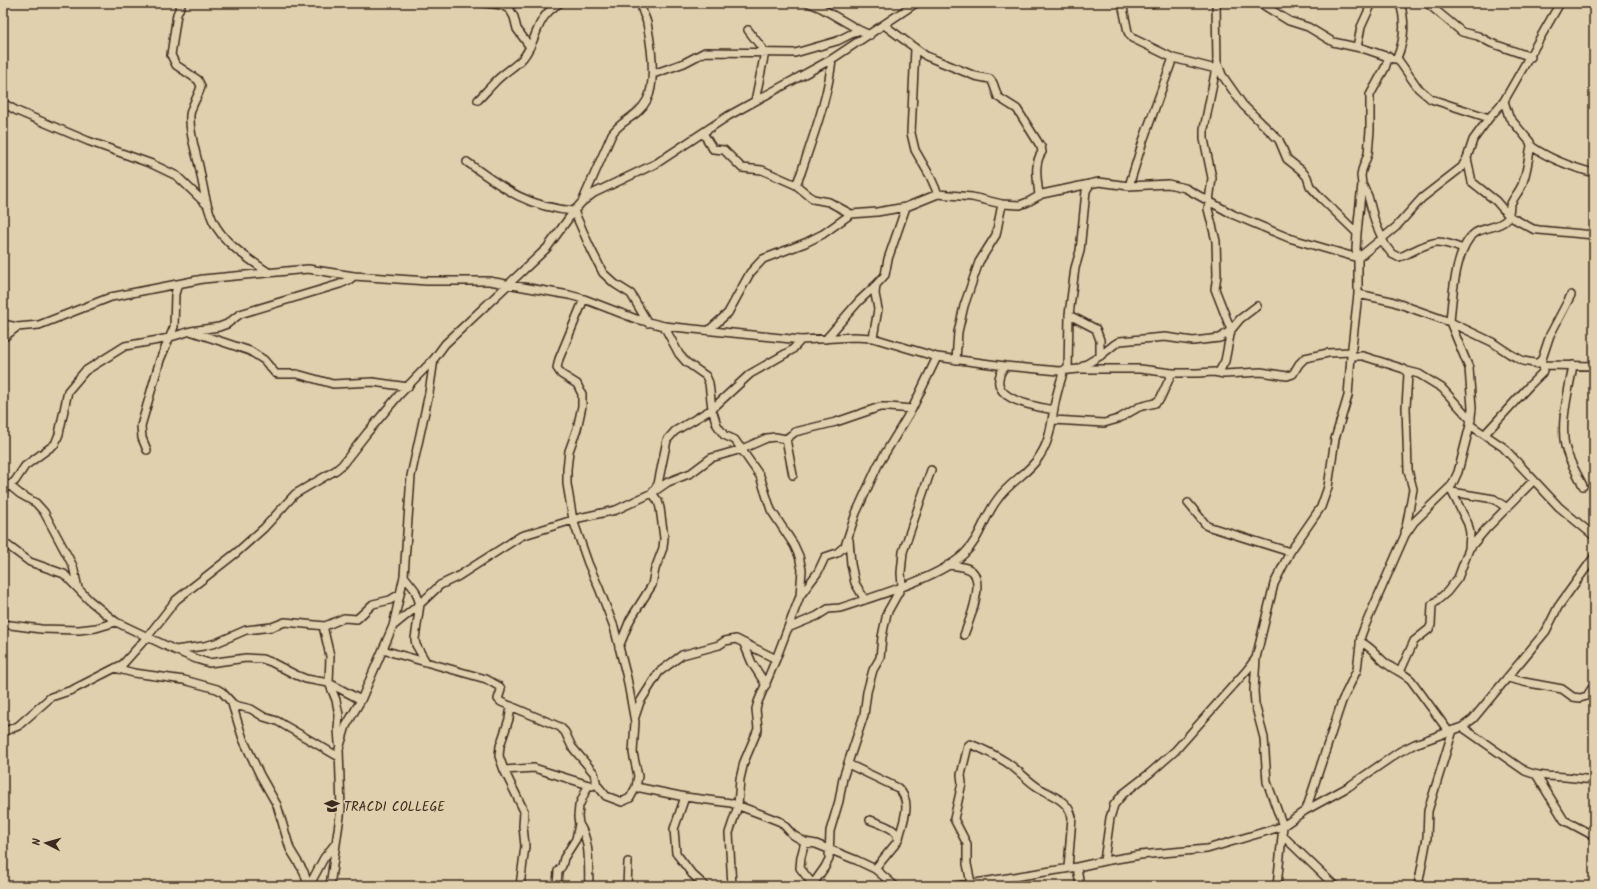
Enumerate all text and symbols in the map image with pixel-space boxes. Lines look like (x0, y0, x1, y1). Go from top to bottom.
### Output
school or university icon: TRACDI COLLEGE (323, 797, 341, 815)
place label: TRACDI COLLEGE (344, 797, 445, 818)
north arrow (26, 823, 66, 863)
text: N (28, 838, 46, 846)

